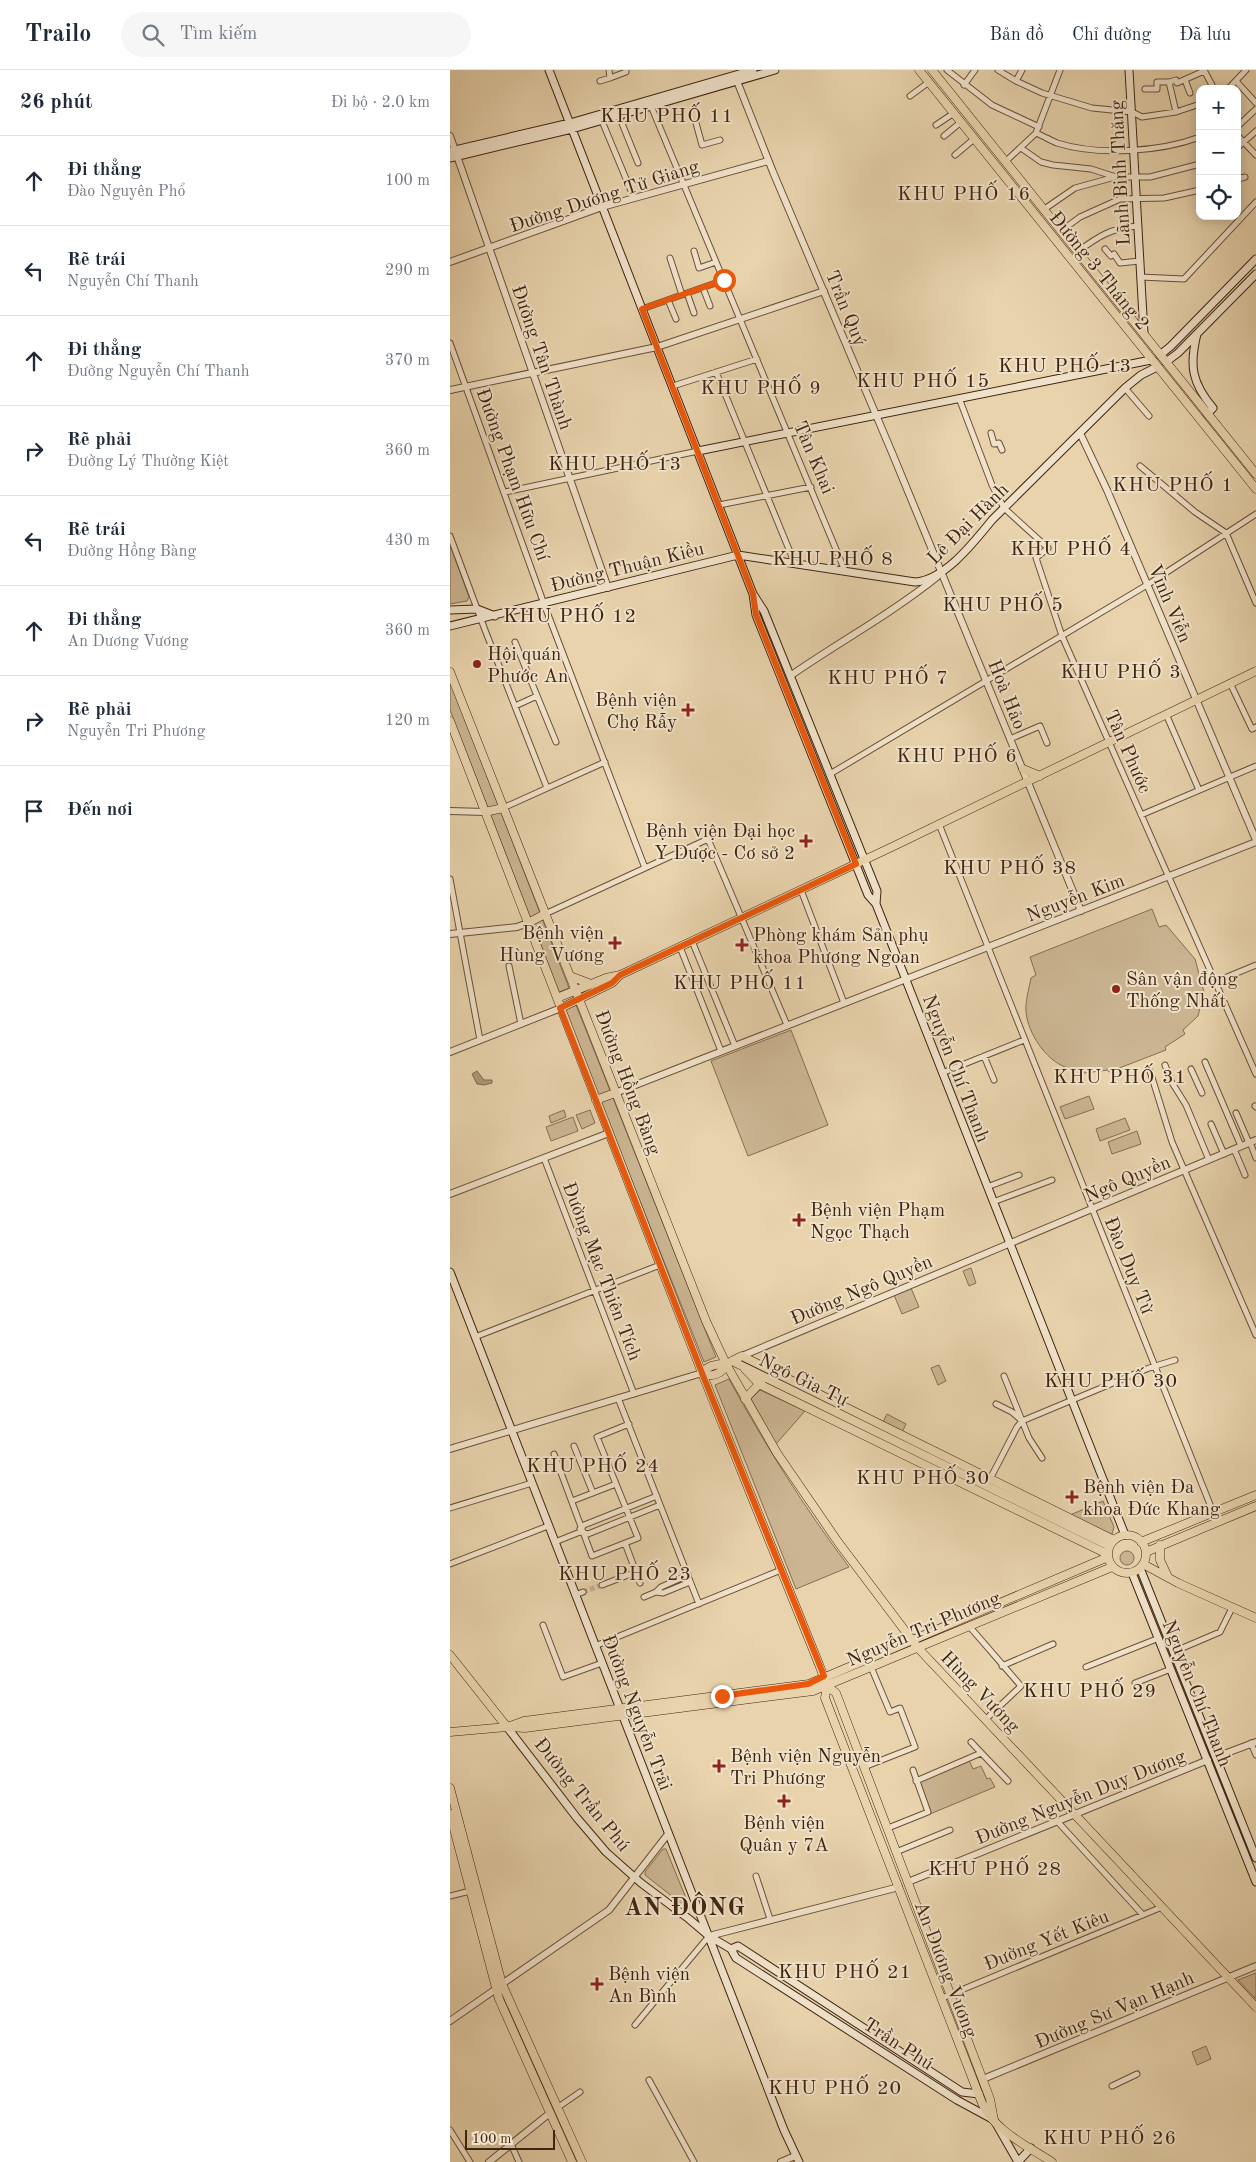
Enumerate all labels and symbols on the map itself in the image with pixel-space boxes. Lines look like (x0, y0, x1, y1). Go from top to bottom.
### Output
street label: Lãnh Binh Thăng (1108, 99, 1135, 246)
district label: KHU PHỐ 11 (600, 102, 734, 127)
street label: Đường Dương Tử Giang (508, 158, 703, 237)
district label: KHU PHỐ 16 (897, 180, 1031, 205)
street label: Đường 3 Tháng 2 (1045, 209, 1152, 334)
street label: Trần Quý (821, 267, 871, 350)
route start (713, 269, 736, 292)
street label: Đường Tân Thành (507, 283, 574, 433)
district label: KHU PHỐ 13 (998, 352, 1132, 377)
district label: KHU PHỐ 15 (856, 367, 990, 392)
district label: KHU PHỐ 9 (700, 374, 822, 399)
street label: Đường Phạm Hữu Chí (472, 386, 552, 564)
street label: Tân Khai (789, 419, 837, 497)
district label: KHU PHỐ 13 (548, 450, 682, 475)
district label: KHU PHỐ 1 (1112, 471, 1234, 496)
street label: Lê Đại Hành (925, 481, 1013, 569)
district label: KHU PHỐ 4 (1010, 535, 1132, 560)
street label: Đường Thuận Kiều (548, 537, 706, 597)
district label: KHU PHỐ 8 (772, 545, 894, 570)
street label: Vĩnh Viễn (1144, 561, 1195, 646)
district label: KHU PHỐ 5 (942, 591, 1064, 616)
district label: KHU PHỐ 12 (503, 602, 637, 627)
place label: Hội quán Phước An (487, 646, 568, 687)
marker: Hội quán Phước An (471, 658, 483, 670)
street label: Hoà Hảo (983, 658, 1028, 732)
district label: KHU PHỐ 3 (1060, 658, 1182, 683)
district label: KHU PHỐ 7 (827, 664, 949, 689)
place label: Bệnh viện Chợ Rẫy (595, 692, 677, 733)
marker: Bệnh viện Chợ Rẫy (681, 703, 695, 717)
street label: Tân Phước (1100, 708, 1153, 797)
district label: KHU PHỐ 6 (896, 742, 1018, 767)
place label: Bệnh viện Đại học Y Dược - Cơ sở 2 (645, 823, 795, 864)
marker: Bệnh viện Đại học Y Dược - Cơ sở 2 (799, 834, 813, 848)
district label: KHU PHỐ 38 (943, 854, 1077, 879)
street label: Nguyễn Kim (1023, 870, 1128, 927)
place label: Bệnh viện Hùng Vương (499, 925, 605, 966)
place label: Phòng khám Sản phụ khoa Phương Ngoan (753, 927, 929, 968)
marker: Bệnh viện Hùng Vương (608, 936, 622, 950)
marker: Phòng khám Sản phụ khoa Phương Ngoan (735, 938, 749, 952)
district label: KHU PHỐ 11 (673, 969, 807, 994)
place label: Sân vận động Thống Nhất (1126, 971, 1238, 1012)
marker: Sân vận động Thống Nhất (1110, 983, 1122, 995)
street label: Nguyễn Chí Thanh (918, 992, 993, 1145)
street label: Đường Hồng Bàng (590, 1007, 666, 1159)
district label: KHU PHỐ 31 (1053, 1063, 1187, 1088)
street label: Ngô Quyền (1081, 1151, 1174, 1207)
street label: Đường Mạc Thiên Tích (558, 1180, 644, 1364)
place label: Bệnh viện Phạm Ngọc Thạch (810, 1202, 945, 1243)
marker: Bệnh viện Phạm Ngọc Thạch (792, 1213, 806, 1227)
street label: Đào Duy Từ (1100, 1215, 1156, 1318)
street label: Đường Ngô Quyền (787, 1250, 936, 1330)
street label: Ngô Gia Tự (755, 1351, 851, 1411)
district label: KHU PHỐ 30 (1044, 1367, 1178, 1392)
district label: KHU PHỐ 24 (526, 1452, 660, 1477)
district label: KHU PHỐ 30 (856, 1464, 990, 1489)
place label: Bệnh viện Đa khoa Đức Khang (1083, 1479, 1221, 1520)
marker: Bệnh viện Đa khoa Đức Khang (1065, 1490, 1079, 1504)
district label: KHU PHỐ 23 (558, 1560, 692, 1585)
street label: Nguyễn Tri Phương (844, 1587, 1004, 1671)
street label: Nguyễn Chí Thanh (1158, 1617, 1236, 1770)
street label: Đường Nguyễn Trãi (597, 1632, 676, 1793)
street label: Hùng Vương (936, 1648, 1023, 1738)
district label: KHU PHỐ 29 (1023, 1677, 1157, 1702)
route end (711, 1685, 734, 1708)
street label: Đường Trần Phú (530, 1733, 635, 1856)
street label: Đường Nguyễn Duy Dương (973, 1745, 1189, 1849)
place label: Bệnh viện Nguyễn Tri Phương (730, 1746, 881, 1789)
marker: Bệnh viện Nguyễn Tri Phương (712, 1759, 726, 1773)
marker: Bệnh viện Quân y 7A (777, 1794, 791, 1808)
place label: Bệnh viện Quân y 7A (739, 1815, 829, 1856)
district label: KHU PHỐ 28 (928, 1855, 1062, 1880)
district label: AN ĐÔNG (624, 1891, 746, 1921)
street label: An Dương Vương (910, 1899, 980, 2041)
street label: Đường Yết Kiêu (981, 1907, 1112, 1975)
district label: KHU PHỐ 21 (778, 1958, 912, 1983)
place label: Bệnh viện An Bình (608, 1966, 690, 2007)
street label: Đường Sư Vạn Hạnh (1033, 1969, 1197, 2053)
marker: Bệnh viện An Bình (590, 1977, 604, 1991)
street label: Trần Phú (859, 2013, 938, 2075)
district label: KHU PHỐ 20 (768, 2074, 902, 2099)
district label: KHU PHỐ 26 (1043, 2124, 1177, 2149)
scale bar (465, 2127, 555, 2150)

